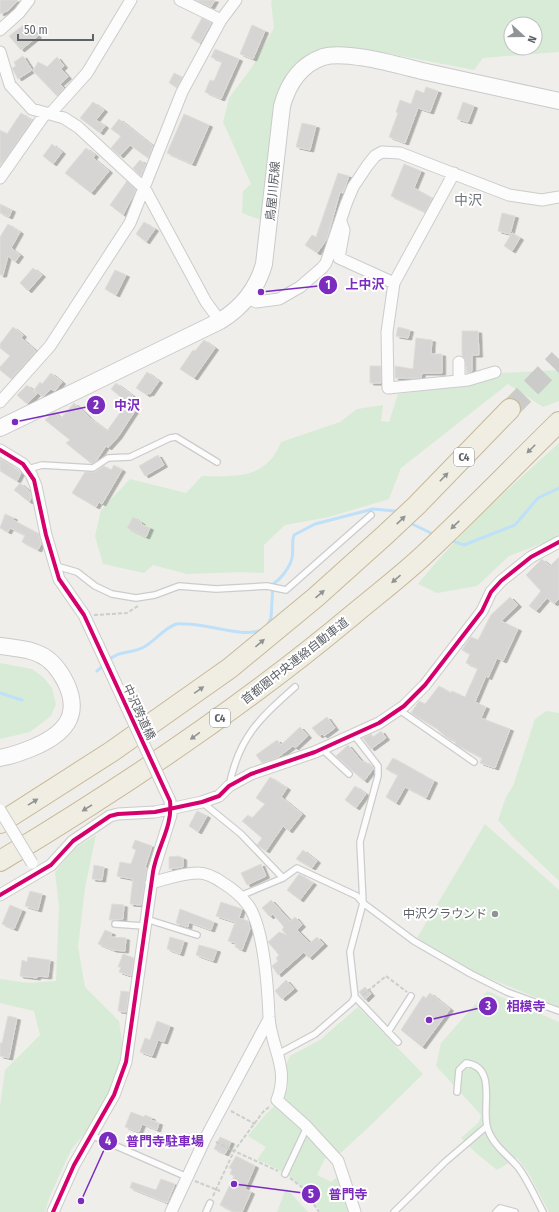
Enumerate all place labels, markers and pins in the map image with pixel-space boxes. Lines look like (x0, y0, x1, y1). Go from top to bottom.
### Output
callout: 上中沢 (318, 272, 393, 297)
callout: 中沢 (86, 393, 148, 418)
place label: 中沢グラウンド (403, 907, 487, 921)
marker: 中沢グラウンド (490, 909, 500, 919)
callout: 相模寺 (478, 993, 553, 1018)
callout: 普門寺駐車場 (98, 1128, 212, 1153)
callout: 普門寺 (301, 1182, 376, 1207)

